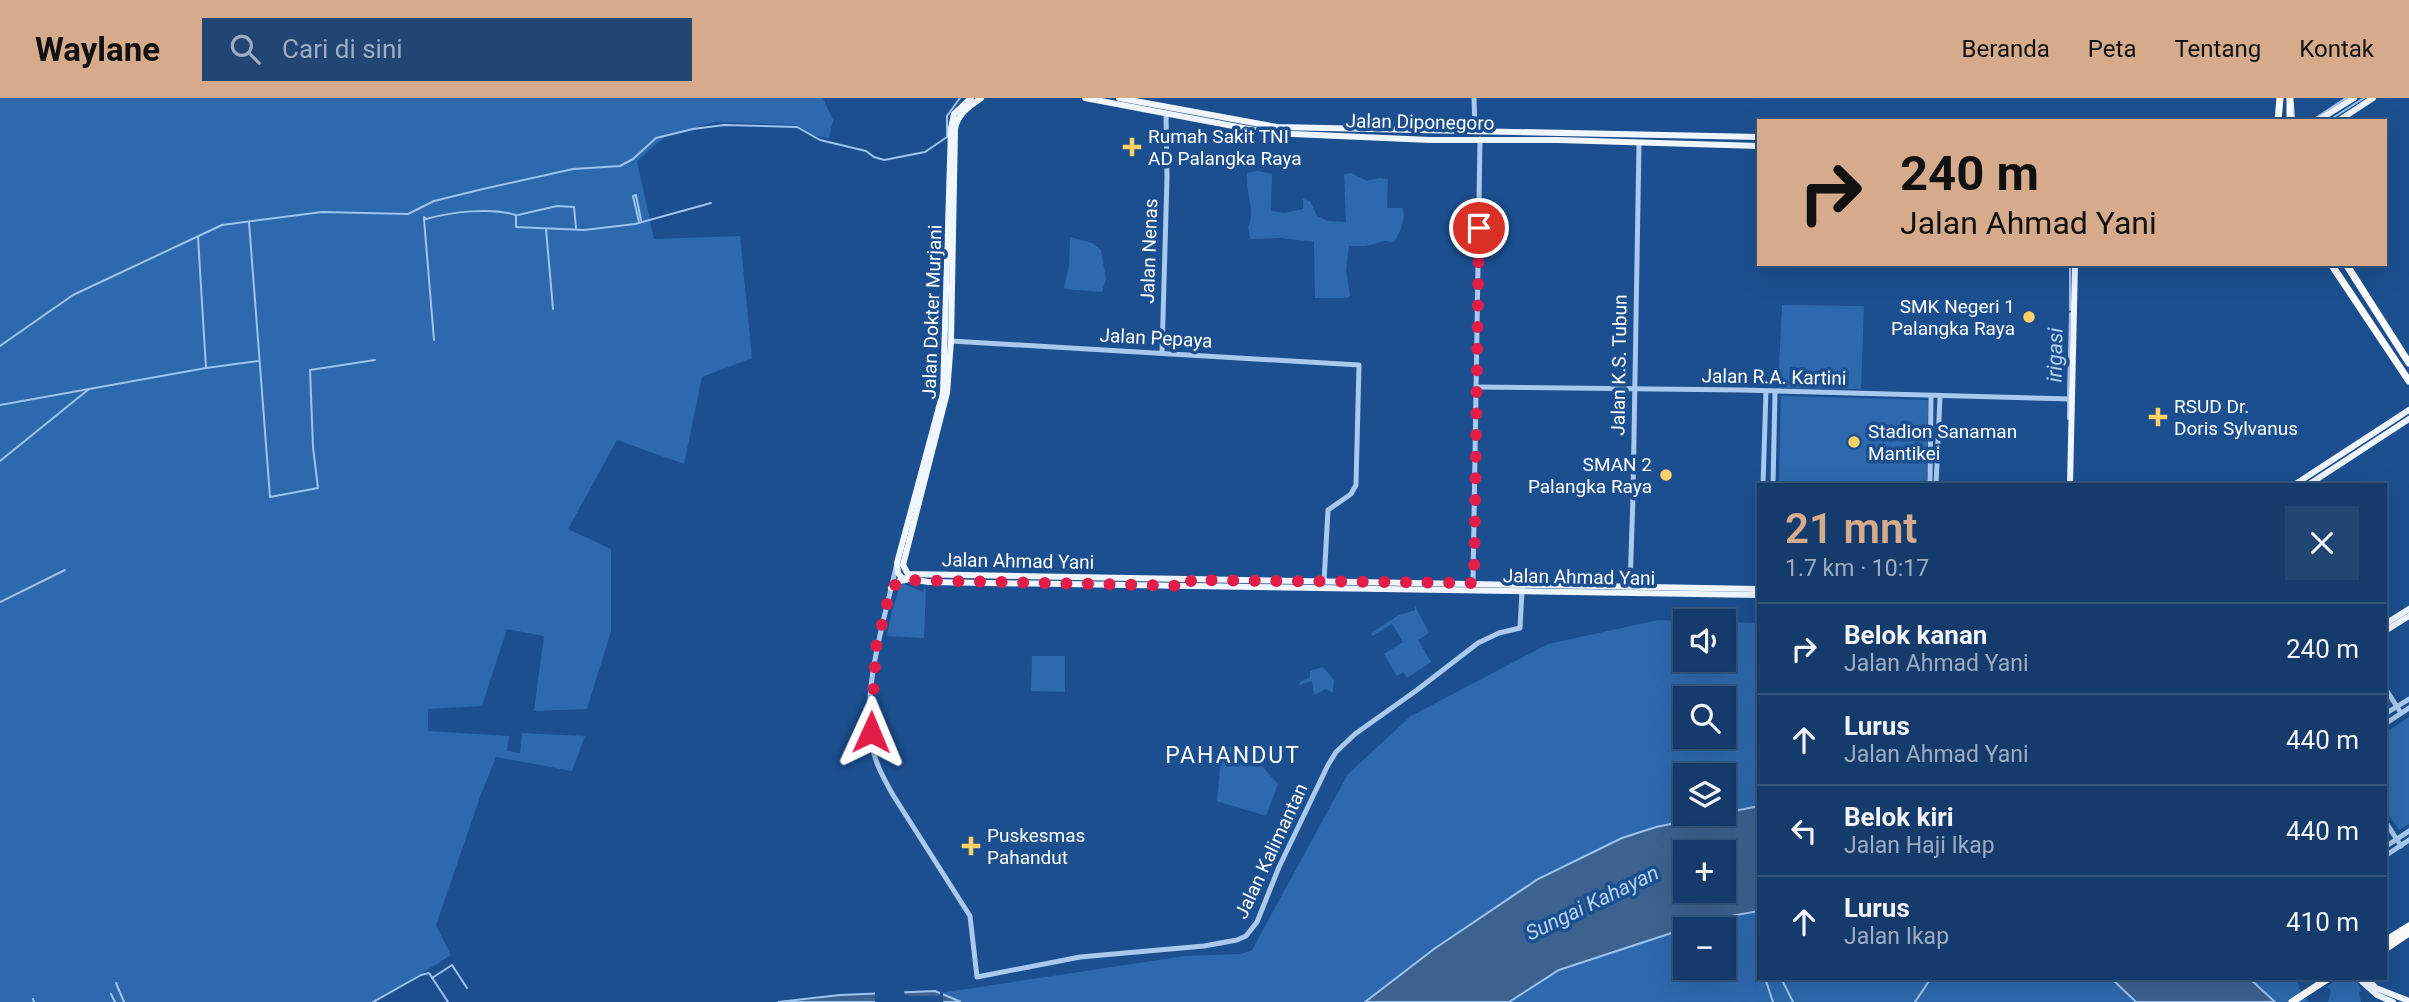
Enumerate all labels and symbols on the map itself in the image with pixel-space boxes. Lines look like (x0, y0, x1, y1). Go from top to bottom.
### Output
street label: Jalan Diponegoro (1345, 109, 1495, 135)
place label: Rumah Sakit TNI AD Palangka Raya (1148, 125, 1302, 170)
marker: Rumah Sakit TNI AD Palangka Raya (1122, 137, 1142, 157)
street label: Jalan Nenas (1136, 198, 1162, 304)
pin (1449, 198, 1509, 258)
street label: Jalan Dokter Murjani (917, 224, 947, 400)
street label: Jalan K.S. Tubun (1606, 294, 1632, 436)
place label: SMK Negeri 1 Palangka Raya (1891, 295, 2015, 340)
marker: SMK Negeri 1 Palangka Raya (2021, 309, 2037, 325)
street label: Jalan Pepaya (1099, 324, 1213, 352)
water label: irigasi (2043, 327, 2067, 383)
street label: Jalan R.A. Kartini (1701, 364, 1847, 390)
place label: RSUD Dr. Doris Sylvanus (2174, 395, 2298, 440)
marker: RSUD Dr. Doris Sylvanus (2148, 407, 2168, 427)
place label: Stadion Sanaman Mantikei (1868, 420, 2017, 465)
marker: Stadion Sanaman Mantikei (1846, 434, 1862, 450)
place label: SMAN 2 Palangka Raya (1528, 453, 1652, 498)
marker: SMAN 2 Palangka Raya (1658, 467, 1674, 483)
street label: Jalan Ahmad Yani (942, 548, 1094, 574)
street label: Jalan Ahmad Yani (1503, 564, 1655, 590)
position arrow (834, 695, 908, 769)
district label: PAHANDUT (1165, 742, 1301, 769)
street label: Jalan Kalimantan (1230, 780, 1312, 922)
place label: Puskesmas Pahandut (987, 824, 1085, 869)
marker: Puskesmas Pahandut (961, 836, 981, 856)
water label: Sungai Kahayan (1522, 860, 1662, 946)

